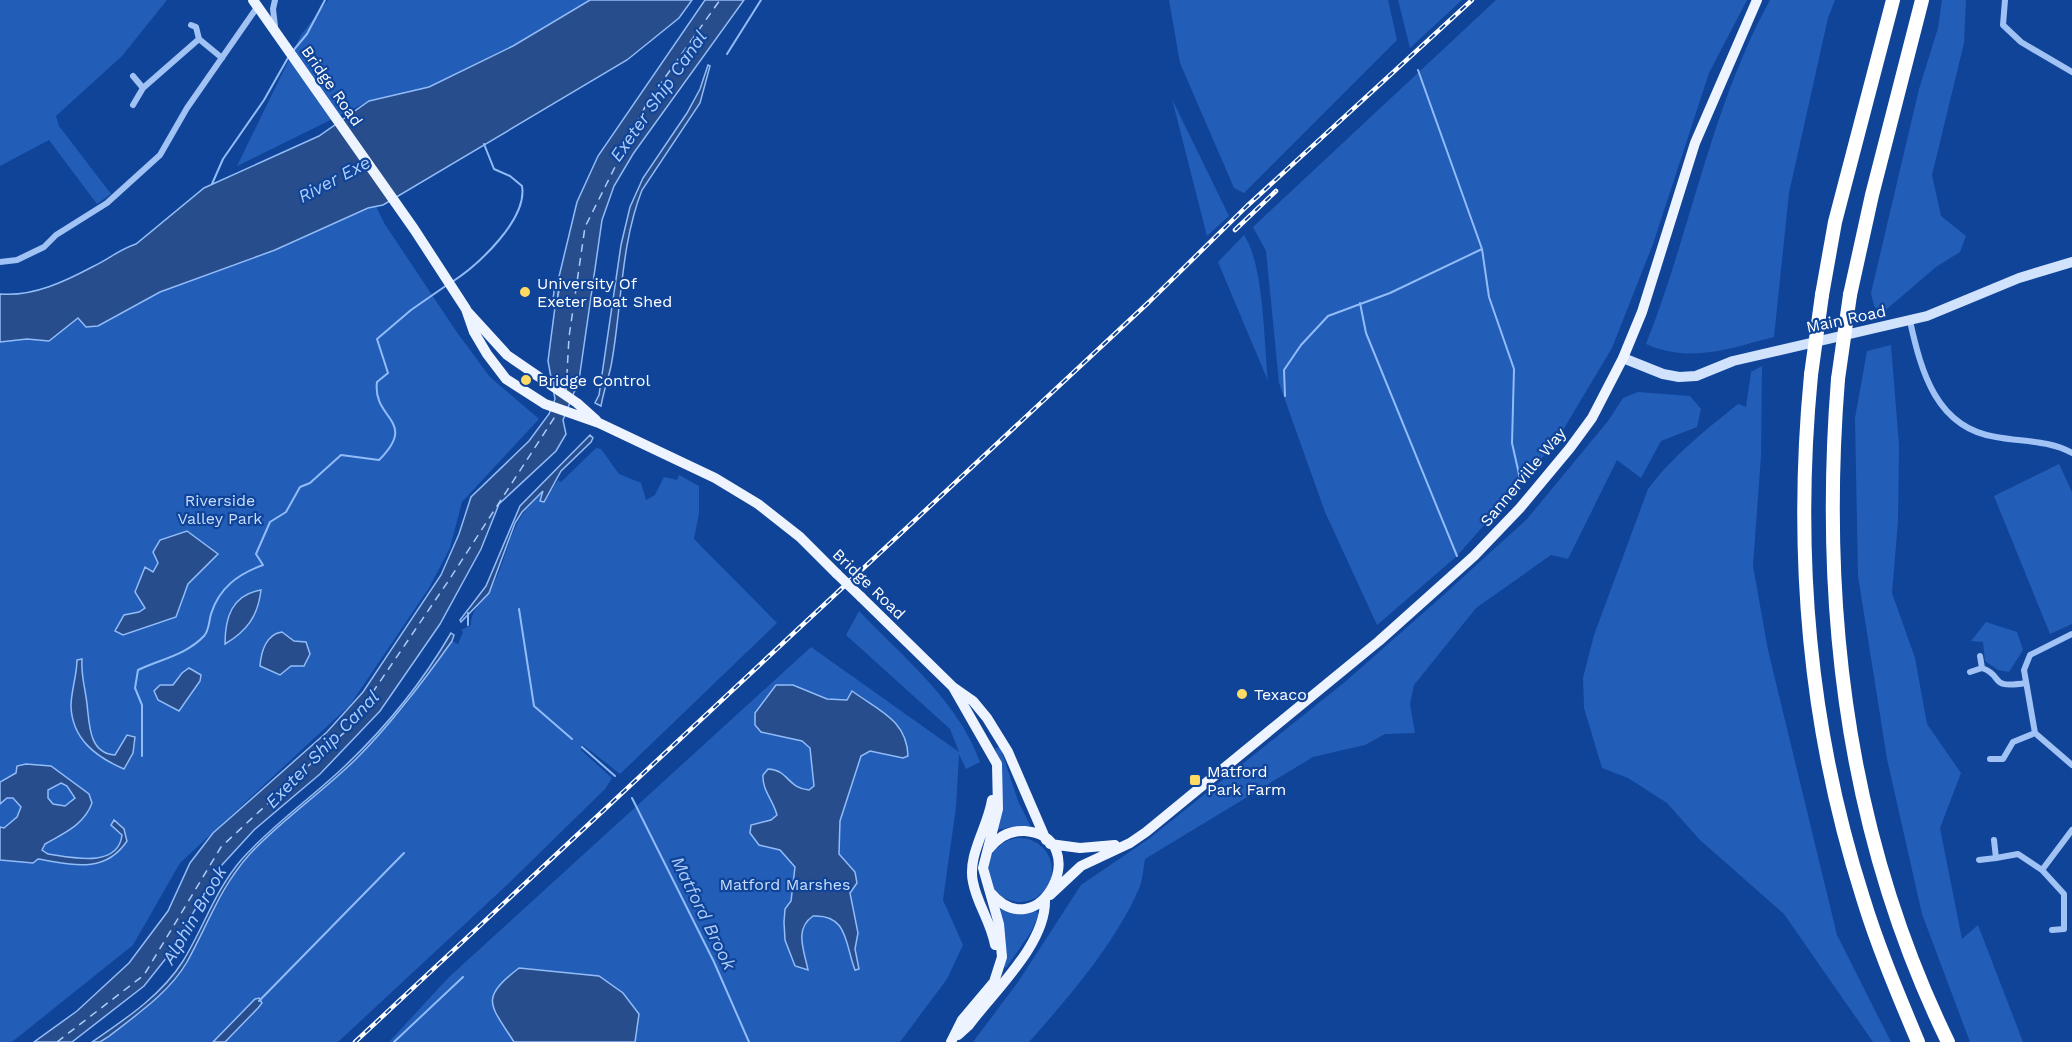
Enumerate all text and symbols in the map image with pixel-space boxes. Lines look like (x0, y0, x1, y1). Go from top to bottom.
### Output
water label: Exeter Ship Canal (605, 27, 711, 165)
street label: Bridge Road (297, 42, 367, 130)
water label: River Exe (294, 151, 374, 207)
place label: University Of Exeter Boat Shed (537, 274, 672, 311)
marker: University Of Exeter Boat Shed (518, 285, 532, 299)
street label: Main Road (1804, 301, 1888, 337)
place label: Bridge Control (538, 371, 650, 390)
marker: Bridge Control (519, 373, 533, 387)
street label: Sannerville Way (1476, 423, 1570, 530)
park label: Riverside Valley Park (178, 491, 262, 528)
street label: Bridge Road (829, 545, 909, 623)
place label: Texaco (1254, 685, 1307, 704)
water label: Exeter Ship Canal (261, 686, 383, 812)
marker: Texaco (1235, 687, 1249, 701)
place label: Matford Park Farm (1207, 762, 1286, 799)
marker: Matford Park Farm (1188, 773, 1202, 787)
water label: Matford Brook (667, 853, 741, 974)
water label: Alphin Brook (157, 861, 231, 969)
park label: Matford Marshes (720, 875, 850, 894)

